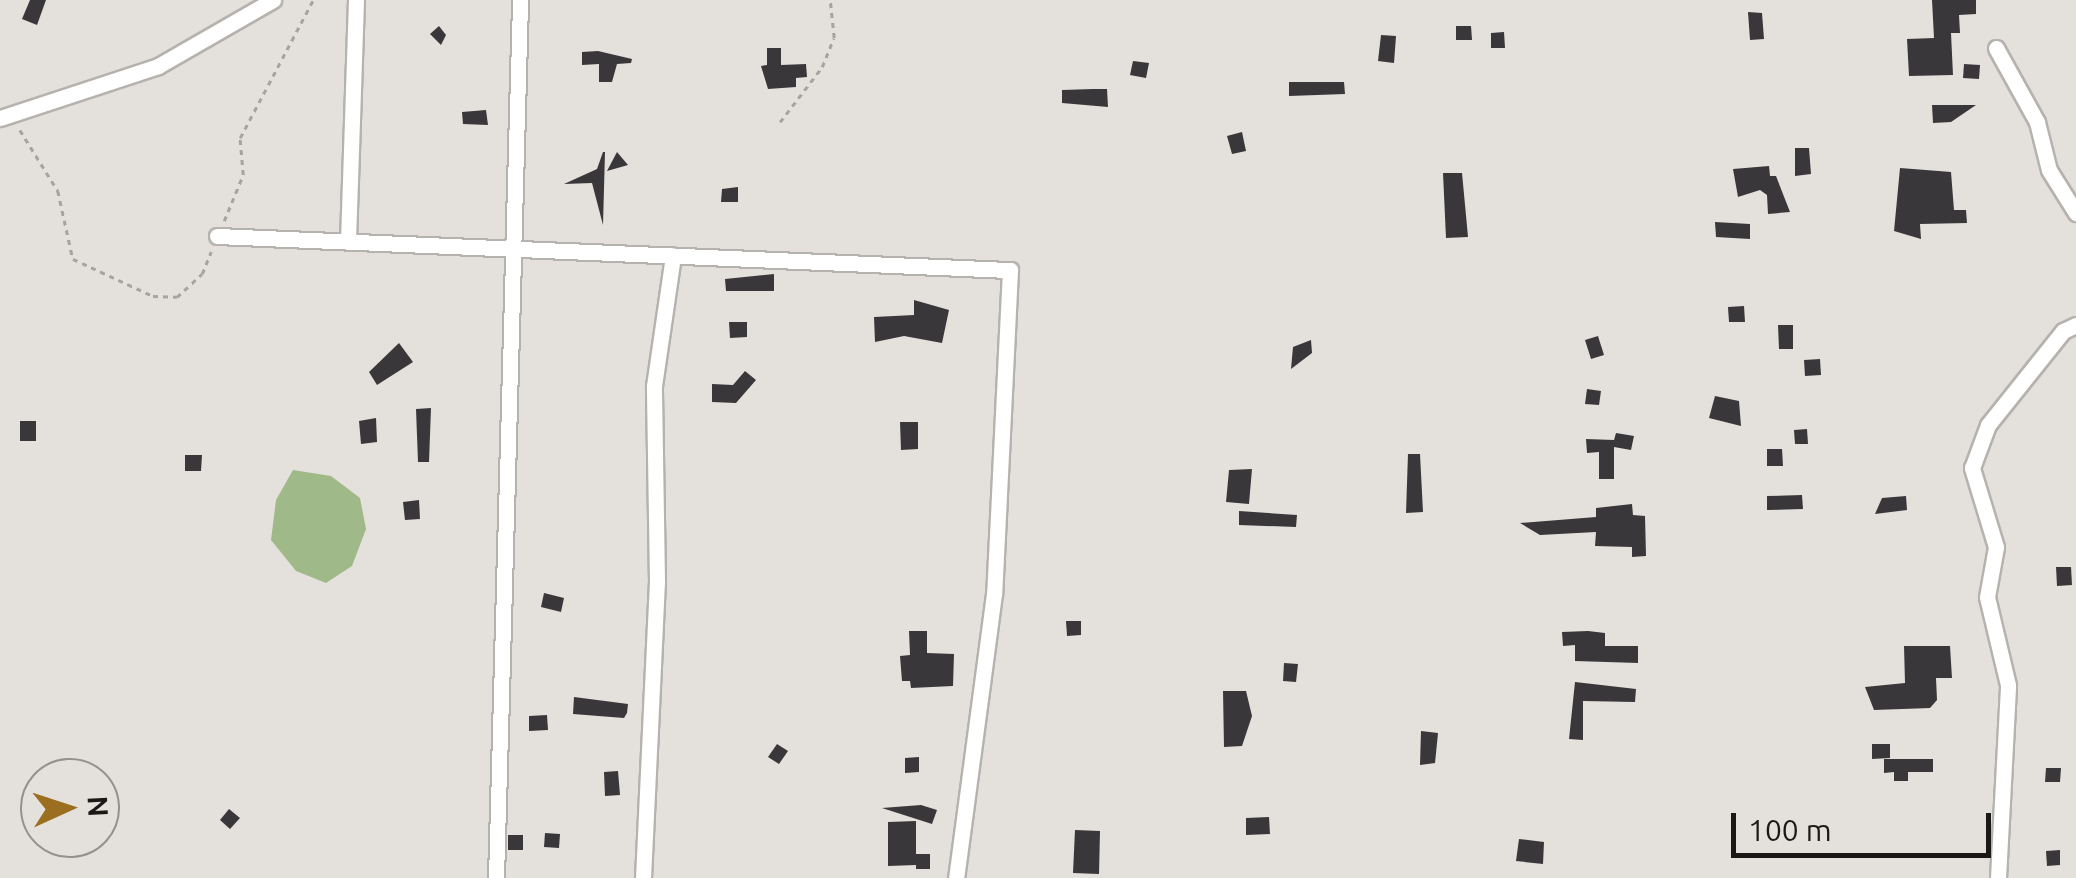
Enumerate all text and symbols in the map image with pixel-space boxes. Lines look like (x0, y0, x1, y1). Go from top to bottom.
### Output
north arrow (20, 758, 120, 858)
scale bar (1736, 793, 1996, 855)
text: N (82, 795, 114, 818)
text: 100 m (1748, 813, 1832, 847)

